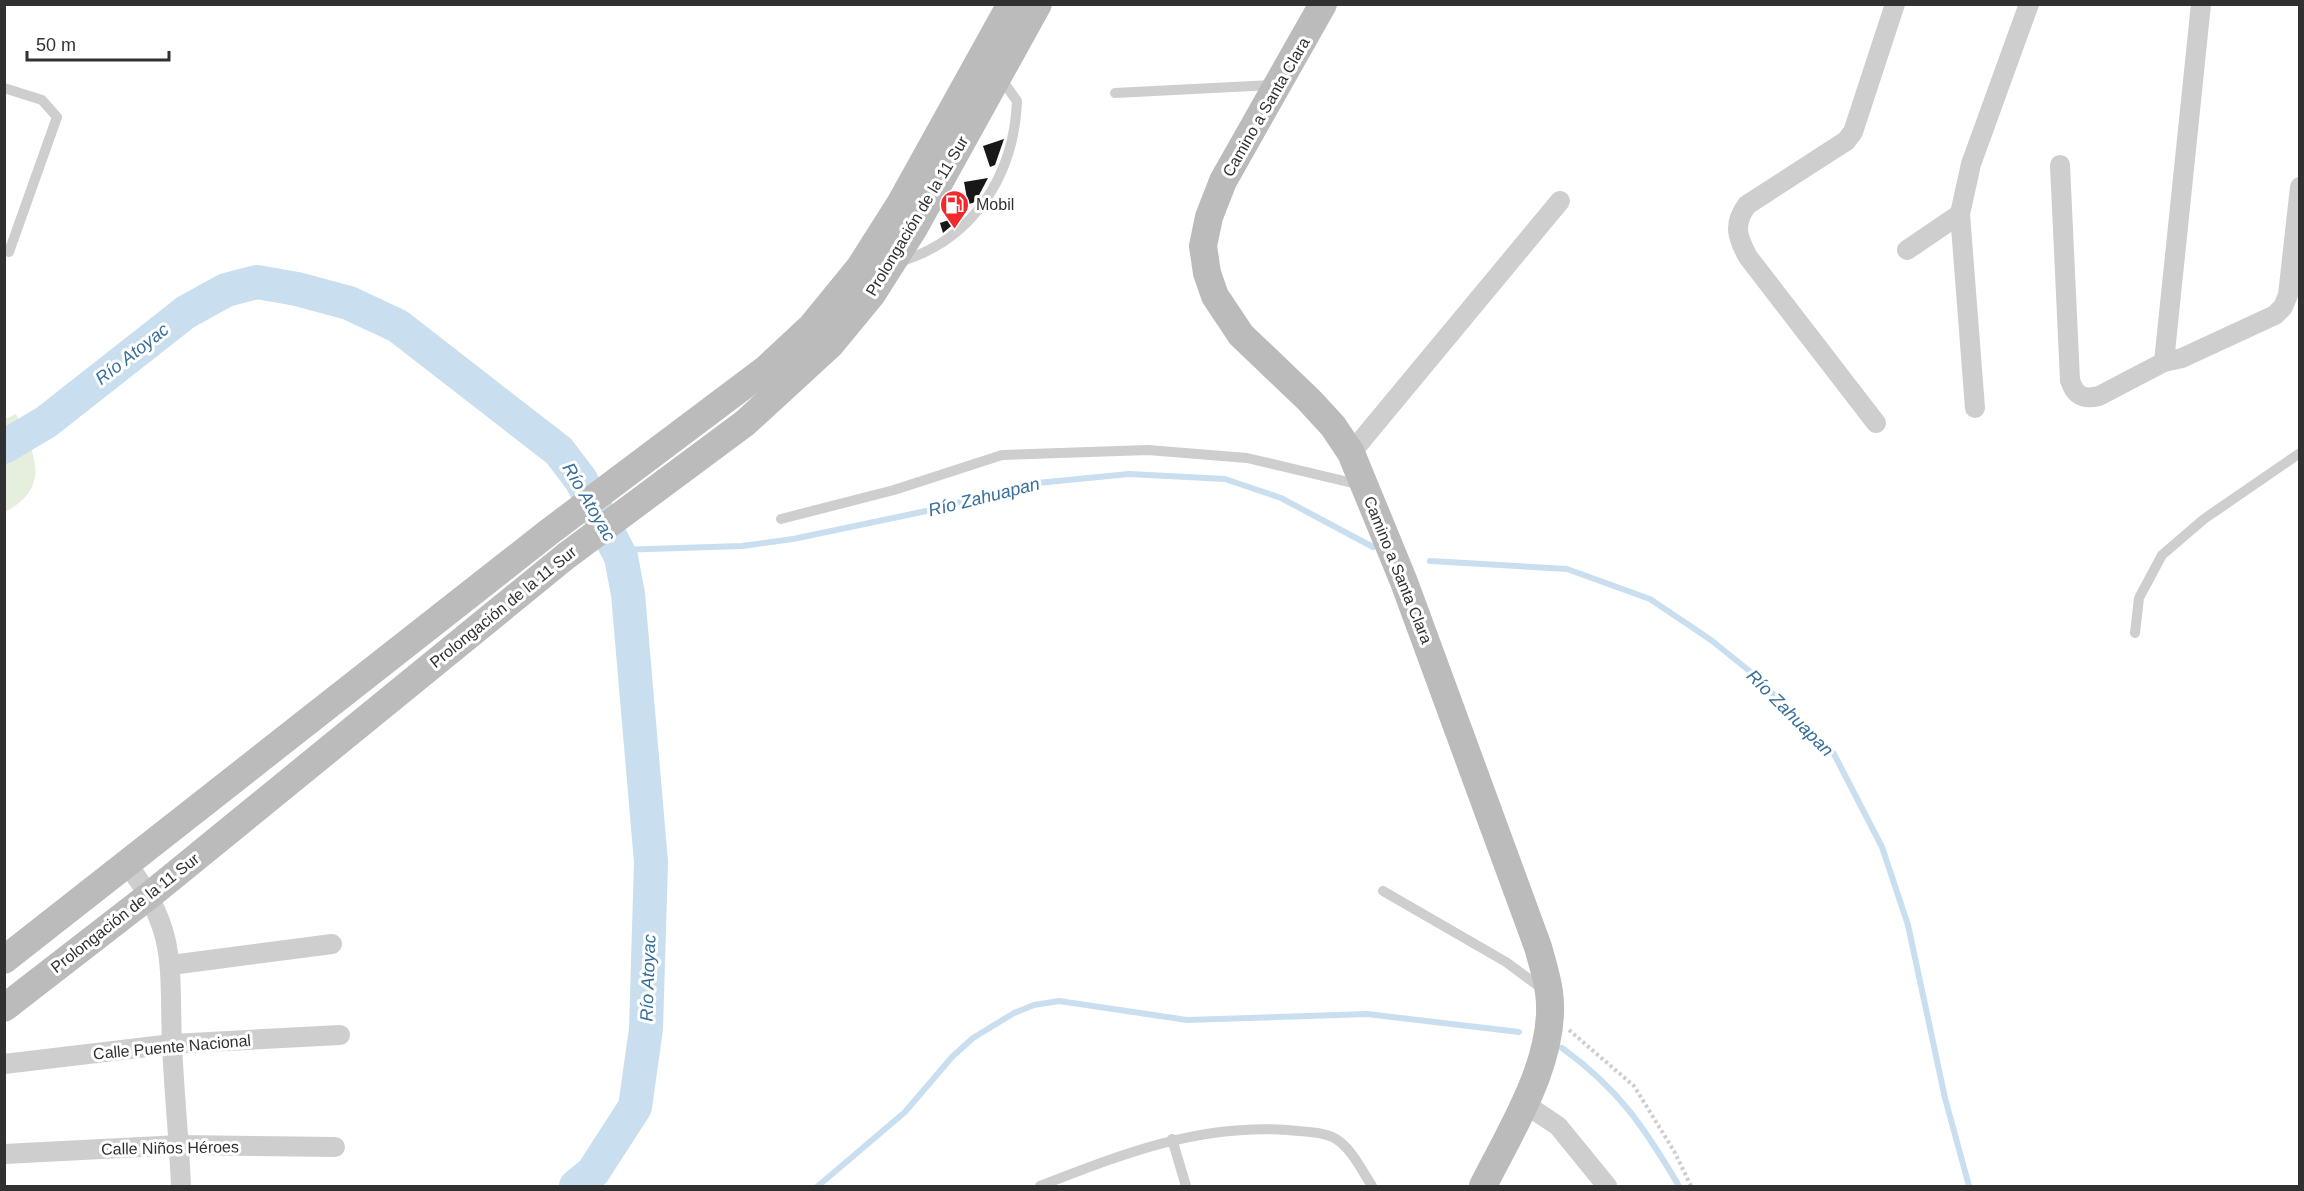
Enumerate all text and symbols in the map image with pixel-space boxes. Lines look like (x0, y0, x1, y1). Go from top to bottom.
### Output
scale bar (27, 24, 170, 62)
text: 50 m (36, 35, 76, 55)
street label: Camino a Santa Clara (1219, 35, 1313, 179)
street label: Prolongación de la 11 Sur (863, 133, 972, 299)
fuel station icon: Mobil (939, 188, 971, 230)
place label: Mobil (976, 196, 1014, 213)
water label: Río Atoyac (91, 319, 173, 389)
water label: Río Atoyac (558, 459, 620, 545)
water label: Río Zahuapan (926, 473, 1042, 521)
street label: Camino a Santa Clara (1361, 494, 1435, 646)
street label: Prolongación de la 11 Sur (427, 542, 580, 671)
water label: Río Zahuapan (1743, 666, 1837, 760)
street label: Prolongación de la 11 Sur (48, 850, 203, 976)
water label: Río Atoyac (636, 934, 660, 1022)
street label: Calle Puente Nacional (92, 1032, 252, 1062)
street label: Calle Niños Héroes (101, 1138, 239, 1158)

